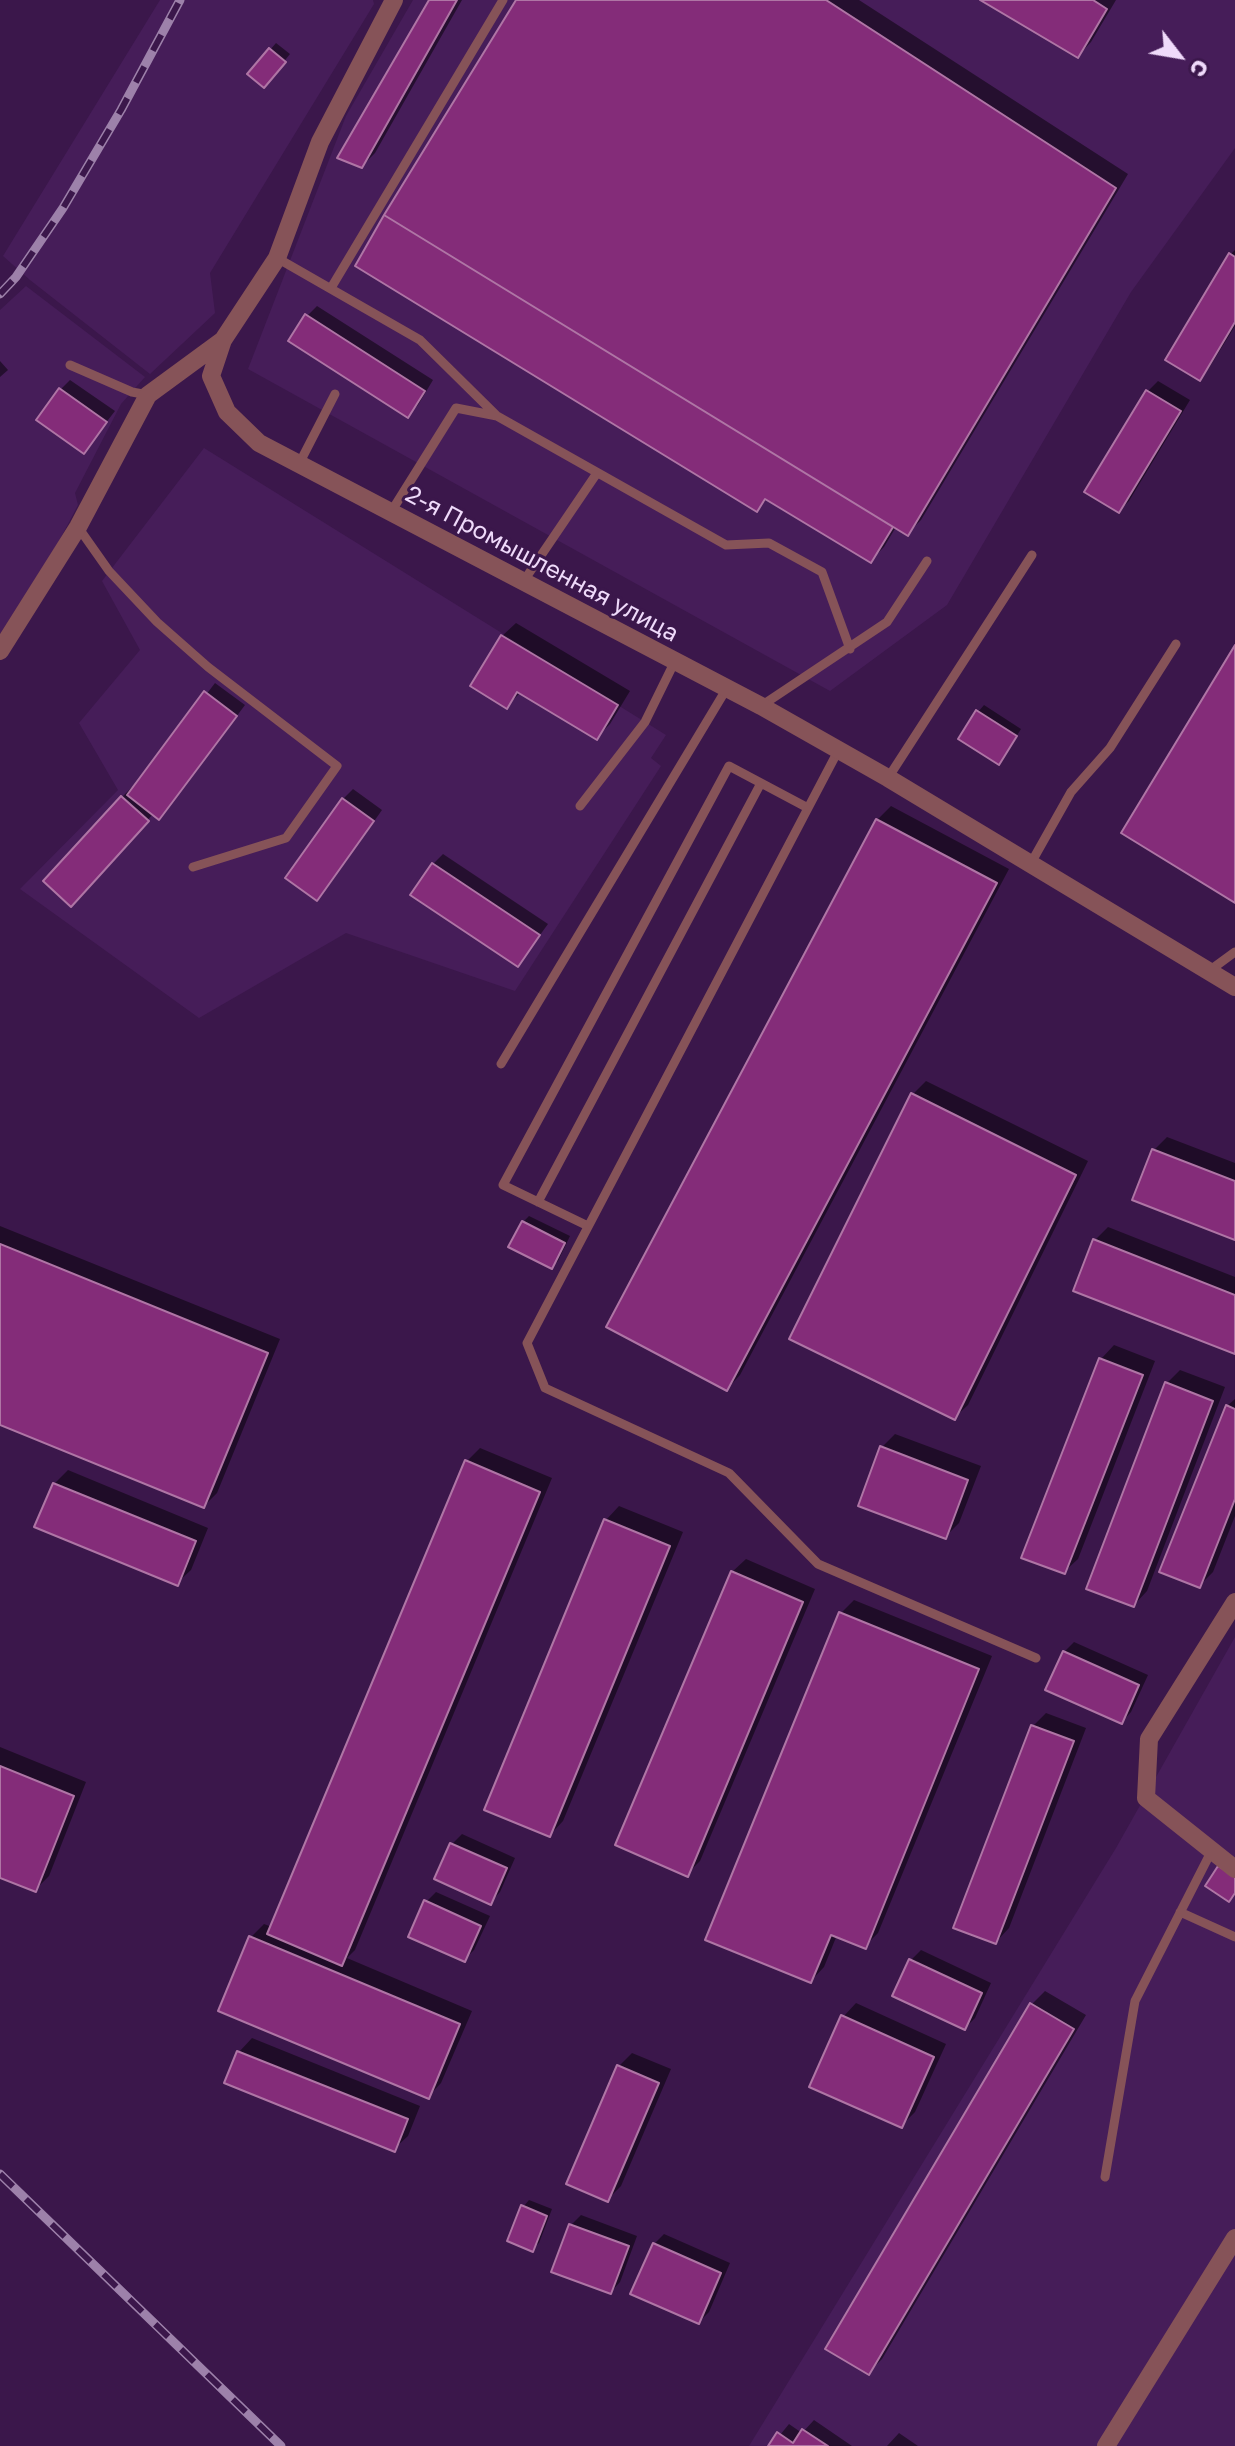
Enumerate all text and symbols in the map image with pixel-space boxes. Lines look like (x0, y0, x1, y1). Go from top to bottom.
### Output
north arrow (1139, 16, 1219, 96)
text: С (1184, 55, 1216, 82)
street label: 2-я Промышленная улица (401, 480, 683, 648)

